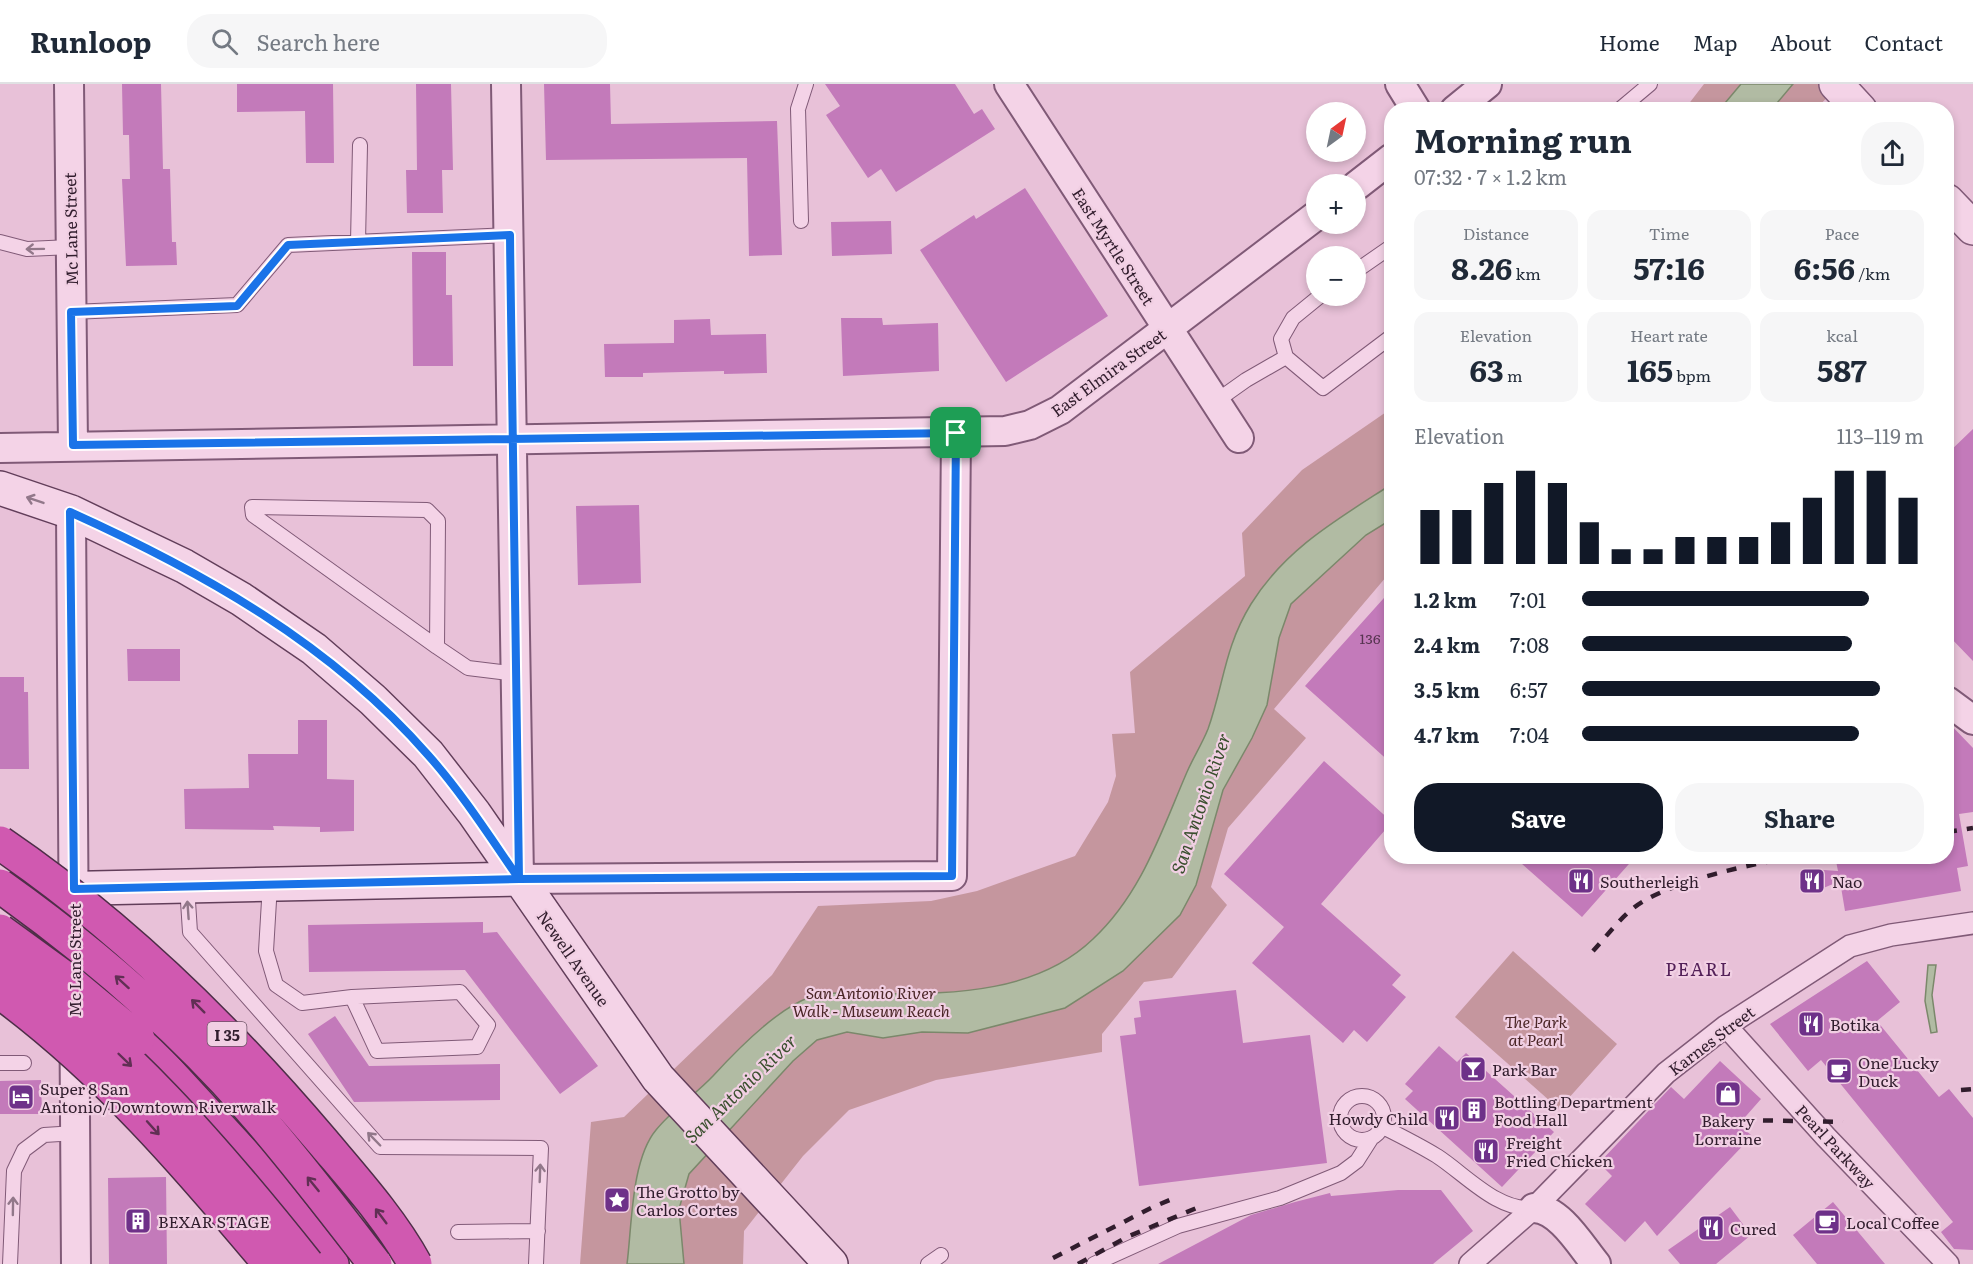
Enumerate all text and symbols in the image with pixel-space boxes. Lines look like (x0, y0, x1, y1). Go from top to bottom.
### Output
search box (187, 14, 607, 68)
text: Runloop (30, 20, 151, 62)
icon: search (208, 25, 241, 58)
text: Search here (256, 25, 380, 58)
text: Home (1599, 26, 1660, 57)
text: Map (1693, 26, 1737, 57)
text: About (1770, 26, 1832, 57)
text: Contact (1865, 26, 1943, 57)
north arrow (1306, 102, 1366, 162)
map controls (1306, 102, 1366, 306)
text: Morning run (1414, 114, 1632, 163)
button: share (1861, 122, 1924, 185)
text: 07:32 · 7 × 1.2 km (1414, 161, 1567, 191)
street label: Mc Lane Street (57, 172, 83, 286)
button: + (1306, 174, 1366, 234)
street label: East Myrtle Street (1067, 182, 1161, 310)
text: Distance (1463, 221, 1529, 245)
text: Time (1649, 221, 1689, 245)
text: Pace (1825, 221, 1859, 245)
one-way arrow (25, 243, 45, 254)
text: 8.26 (1451, 245, 1512, 289)
text: 57:16 (1633, 245, 1705, 289)
text: 6:56 (1794, 245, 1855, 289)
button: − (1306, 246, 1366, 306)
text: km (1512, 261, 1541, 285)
text: /km (1855, 261, 1890, 285)
street label: East Elmira Street (1046, 322, 1171, 422)
text: Elevation (1460, 323, 1532, 347)
text: Heart rate (1630, 323, 1708, 347)
text: kcal (1826, 323, 1858, 347)
text: 63 (1470, 347, 1504, 391)
text: 165 (1627, 347, 1673, 391)
text: 587 (1817, 347, 1867, 391)
text: m (1504, 363, 1522, 387)
text: bpm (1673, 363, 1711, 387)
pin (930, 407, 981, 458)
icon: arrive (939, 416, 972, 449)
text: Elevation (1414, 420, 1504, 450)
text: 113–119 m (1837, 420, 1924, 450)
one-way arrow (26, 493, 45, 504)
text: 1.2 km (1414, 584, 1477, 614)
text: 7:01 (1510, 584, 1546, 614)
house number: 136 (1360, 628, 1381, 648)
text: 2.4 km (1414, 629, 1480, 659)
text: 7:08 (1510, 629, 1549, 659)
text: 3.5 km (1414, 674, 1480, 704)
text: 6:57 (1510, 674, 1548, 704)
text: 4.7 km (1414, 719, 1479, 749)
text: 7:04 (1510, 719, 1549, 749)
water label: San Antonio River (1163, 729, 1237, 877)
button: Save (1414, 783, 1663, 852)
button: Share (1675, 783, 1924, 852)
restaurant icon: Southerleigh (1566, 866, 1596, 896)
restaurant icon: Nao (1797, 866, 1827, 896)
place label: Southerleigh (1600, 869, 1699, 893)
place label: Nao (1832, 869, 1862, 893)
one-way arrow (182, 900, 193, 920)
street label: Mc Lane Street (62, 903, 86, 1017)
street label: Newell Avenue (532, 905, 616, 1011)
district label: PEARL (1665, 955, 1733, 982)
one-way arrow (115, 975, 130, 989)
park label: San Antonio River Walk - Museum Reach (792, 980, 950, 1022)
one-way arrow (191, 998, 206, 1013)
street label: Karnes Street (1663, 999, 1760, 1080)
park label: The Park at Pearl (1505, 1009, 1567, 1051)
restaurant icon: Botika (1796, 1009, 1826, 1039)
place label: Botika (1830, 1012, 1880, 1036)
road number: I 35 (208, 1022, 246, 1046)
water label: San Antonio River (678, 1027, 802, 1149)
place label: One Lucky Duck (1858, 1050, 1940, 1092)
one-way arrow (118, 1053, 133, 1068)
bar icon: Park Bar (1458, 1054, 1488, 1084)
cafe icon: One Lucky Duck (1824, 1056, 1854, 1086)
place label: Park Bar (1492, 1057, 1557, 1081)
place label: Super 8 San Antonio/Downtown Riverwalk (40, 1076, 277, 1118)
shop icon: Bakery Lorraine (1713, 1079, 1743, 1109)
hotel icon: Super 8 San Antonio/Downtown Riverwalk (6, 1082, 36, 1112)
place label: Bottling Department Food Hall (1494, 1089, 1653, 1131)
building icon: Bottling Department Food Hall (1459, 1095, 1489, 1125)
street label: Pearl Parkway (1791, 1098, 1882, 1194)
restaurant icon: Howdy Child (1432, 1103, 1462, 1133)
place label: Howdy Child (1328, 1106, 1428, 1130)
place label: Bakery Lorraine (1694, 1108, 1762, 1150)
one-way arrow (147, 1120, 160, 1136)
place label: Freight Fried Chicken (1506, 1130, 1613, 1172)
one-way arrow (367, 1132, 381, 1147)
restaurant icon: Freight Fried Chicken (1471, 1136, 1501, 1166)
one-way arrow (535, 1163, 546, 1183)
one-way arrow (307, 1176, 320, 1192)
place label: The Grotto by Carlos Cortes (636, 1179, 741, 1221)
place icon: The Grotto by Carlos Cortes (602, 1185, 632, 1215)
one-way arrow (7, 1196, 19, 1216)
building icon: BEXAR STAGE (123, 1206, 153, 1236)
cafe icon: Local Coffee (1812, 1207, 1842, 1237)
one-way arrow (375, 1208, 388, 1224)
place label: BEXAR STAGE (158, 1209, 270, 1233)
place label: Local Coffee (1846, 1210, 1939, 1234)
restaurant icon: Cured (1696, 1213, 1726, 1243)
place label: Cured (1730, 1216, 1777, 1240)

